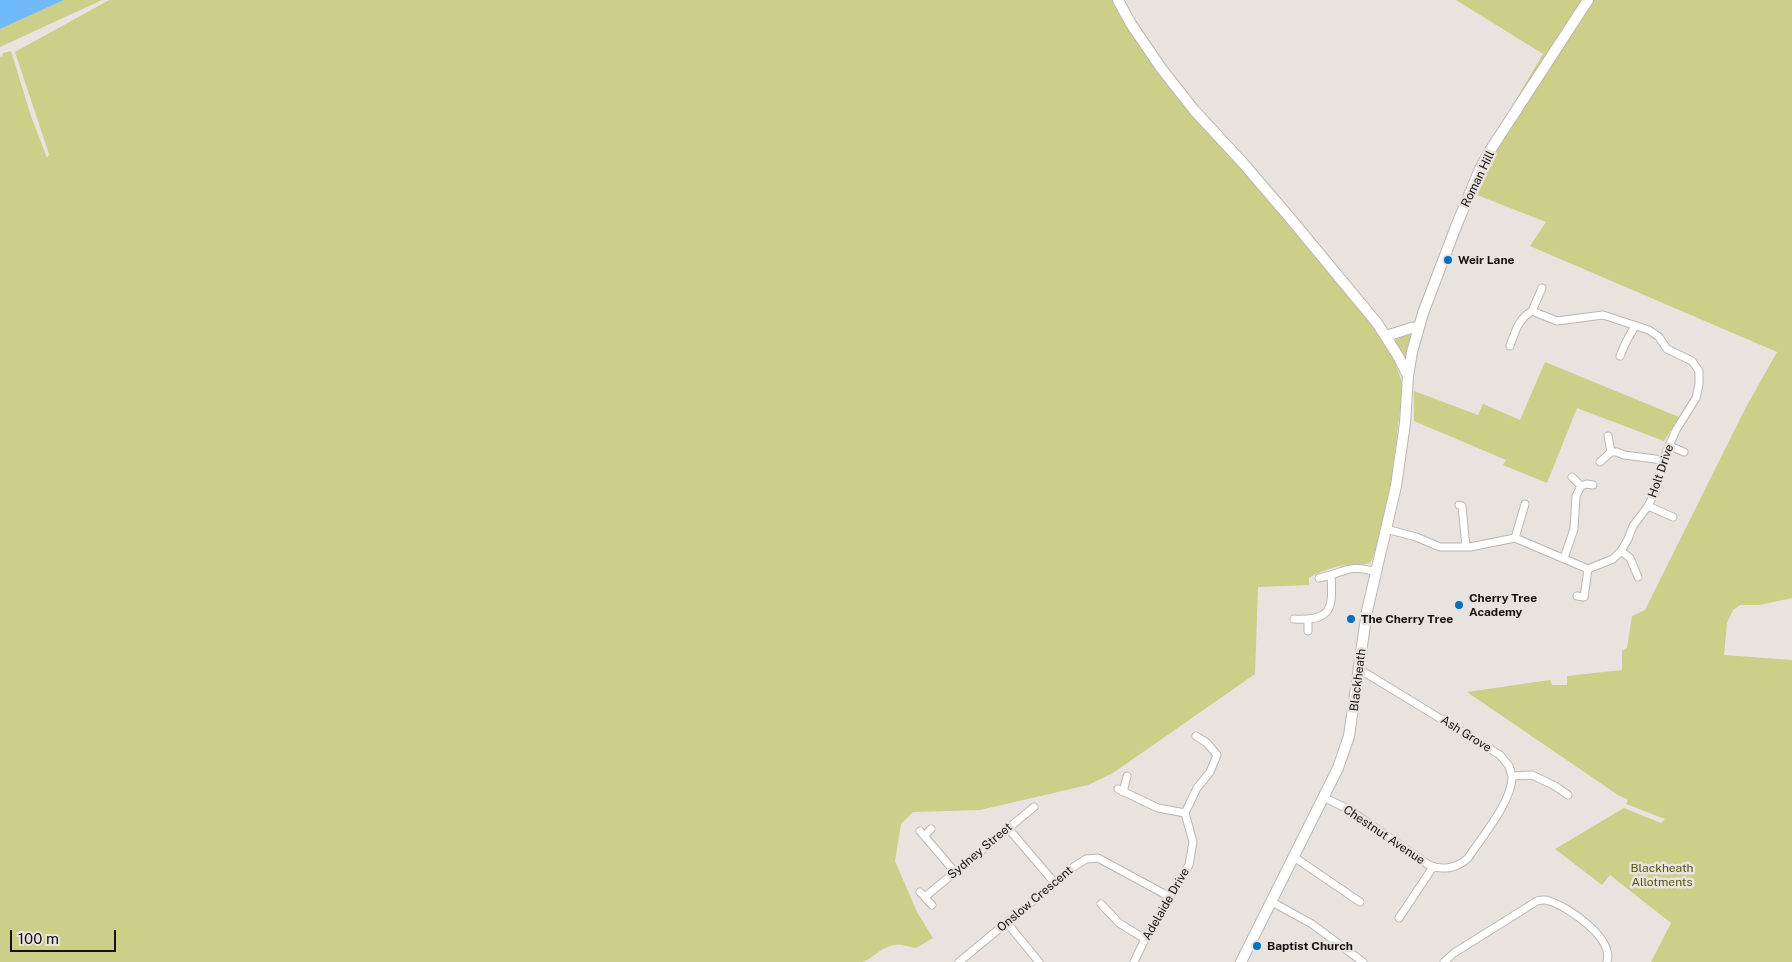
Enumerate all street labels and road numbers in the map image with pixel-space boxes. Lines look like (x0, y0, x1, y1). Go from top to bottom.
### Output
street label: Roman Hill (1458, 148, 1498, 210)
street label: Holt Drive (1645, 442, 1677, 500)
street label: Blackheath (1347, 648, 1369, 712)
street label: Ash Grove (1438, 713, 1494, 755)
street label: Chestnut Avenue (1340, 802, 1428, 868)
street label: Sydney Street (945, 820, 1015, 882)
street label: Onslow Crescent (994, 863, 1076, 935)
street label: Adelaide Drive (1139, 865, 1193, 943)

